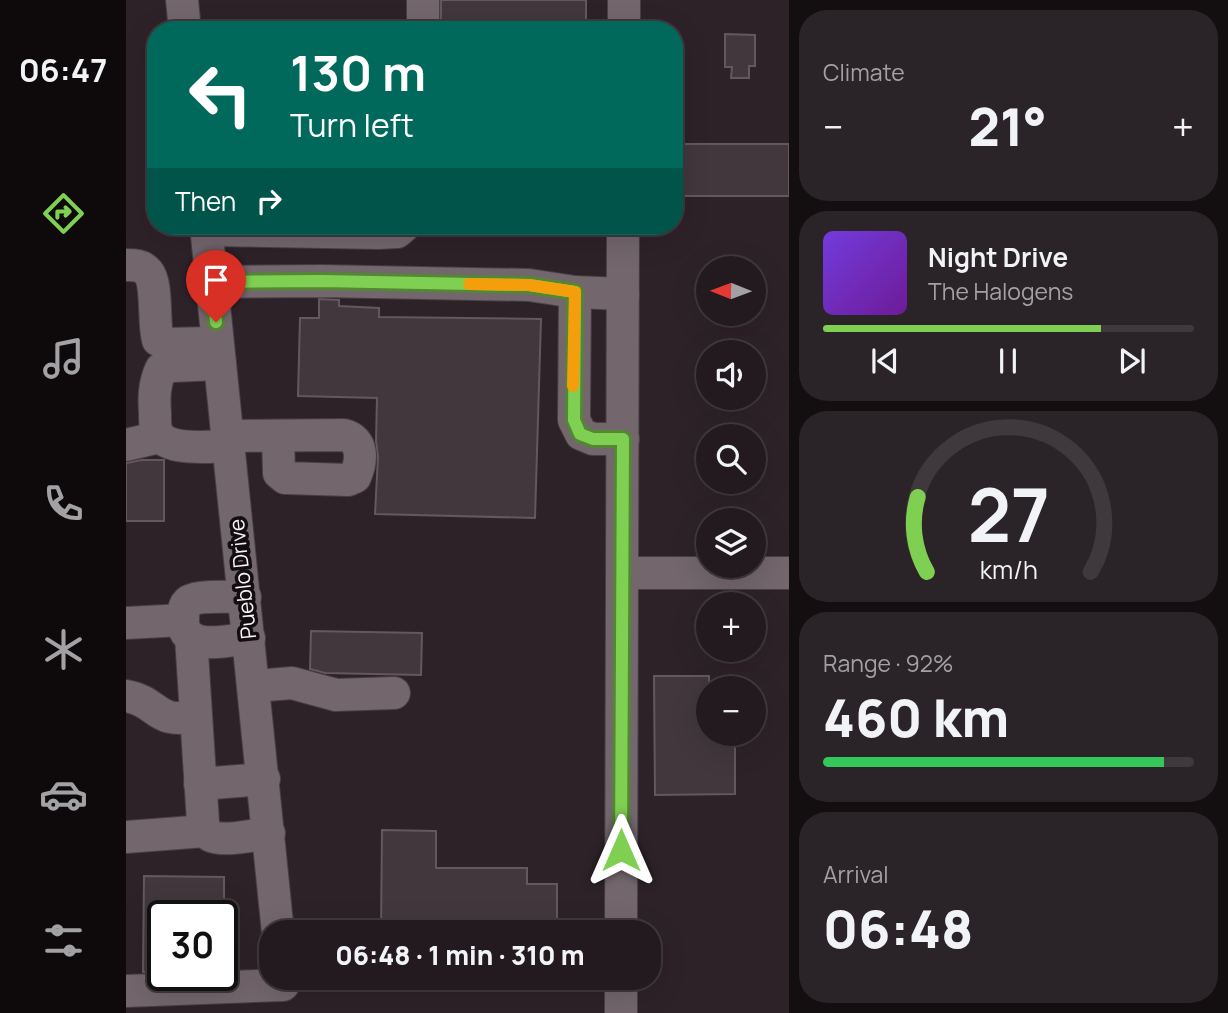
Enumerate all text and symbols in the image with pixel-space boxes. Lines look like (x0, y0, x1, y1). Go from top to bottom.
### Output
text: 130 m (290, 39, 426, 106)
text: 06:47 (19, 48, 107, 92)
icon: left (175, 49, 266, 140)
text: Climate (823, 56, 905, 88)
text: 21° (969, 91, 1047, 162)
text: − (823, 100, 844, 152)
text: + (1172, 100, 1194, 152)
text: Turn left (290, 103, 414, 147)
icon: right (250, 182, 288, 220)
text: Then (175, 183, 236, 219)
icon: directions (39, 189, 88, 238)
text: Night Drive (928, 239, 1068, 275)
pin (186, 250, 246, 322)
north arrow (696, 256, 766, 326)
map controls (696, 256, 766, 746)
icon: arrive (197, 261, 235, 299)
text: The Halogens (928, 275, 1073, 307)
icon: music (39, 334, 88, 383)
button: sound (696, 340, 766, 410)
icon: previous (866, 342, 904, 380)
icon: pause (989, 342, 1027, 380)
icon: next (1113, 342, 1151, 380)
button: search (696, 424, 766, 494)
text: 27 (967, 465, 1050, 565)
icon: phone (39, 479, 88, 528)
button: layers (696, 508, 766, 578)
street label: Pueblo Drive (222, 518, 262, 640)
text: km/h (979, 552, 1038, 587)
button: + (696, 592, 766, 662)
icon: climate (39, 625, 88, 674)
text: Range · 92% (823, 647, 954, 679)
button: − (696, 676, 766, 746)
text: 460 km (823, 682, 1009, 753)
icon: car (39, 770, 88, 819)
position arrow (584, 813, 658, 887)
text: Arrival (823, 858, 889, 890)
text: 06:48 (823, 893, 973, 964)
speed limit sign: 30 (147, 900, 238, 991)
icon: filters (39, 916, 88, 965)
text: 06:48 · 1 min · 310 m (335, 937, 585, 973)

